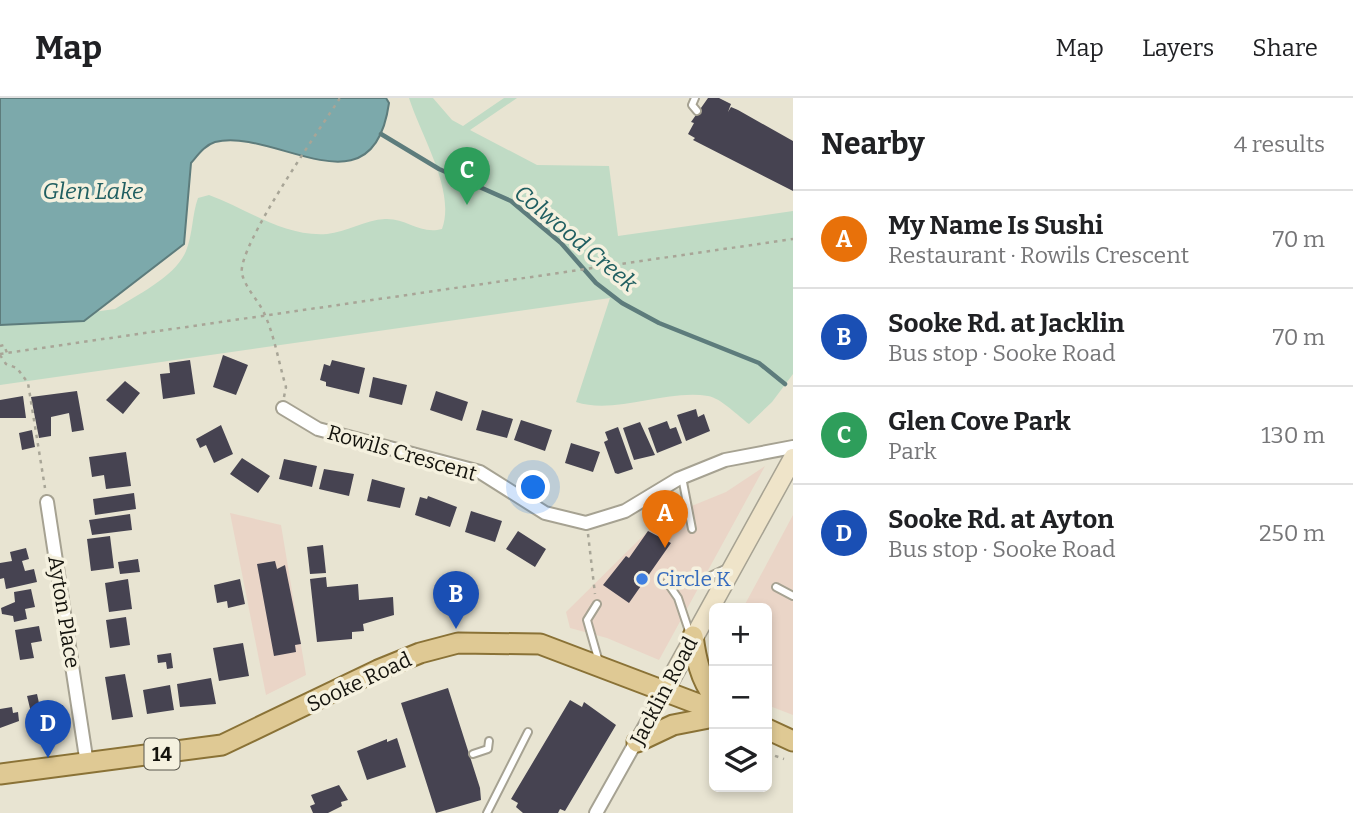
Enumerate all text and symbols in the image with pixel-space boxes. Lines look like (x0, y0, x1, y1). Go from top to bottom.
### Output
text: Map (35, 28, 102, 68)
text: Map (1056, 34, 1104, 62)
text: Layers (1142, 34, 1214, 62)
text: Share (1252, 34, 1318, 62)
text: Nearby (821, 126, 925, 162)
text: 4 results (1234, 130, 1325, 158)
pin: C (444, 147, 490, 205)
water label: Glen Lake (42, 177, 144, 205)
water label: Colwood Creek (509, 179, 643, 298)
text: My Name Is Sushi (888, 210, 1103, 241)
text: A (836, 225, 852, 253)
text: 70 m (1273, 225, 1325, 253)
text: Restaurant · Rowils Crescent (888, 241, 1189, 269)
text: Sooke Rd. at Jacklin (888, 308, 1124, 339)
text: B (837, 323, 851, 351)
text: 70 m (1273, 323, 1325, 351)
text: Bus stop · Sooke Road (888, 339, 1116, 367)
text: Glen Cove Park (888, 406, 1071, 437)
street label: Rowils Crescent (324, 419, 480, 487)
text: C (837, 421, 851, 449)
text: 130 m (1261, 421, 1325, 449)
text: Park (888, 437, 937, 465)
your location (516, 470, 550, 504)
pin: A (642, 490, 688, 548)
text: Sooke Rd. at Ayton (888, 504, 1114, 535)
text: D (836, 519, 852, 547)
text: 250 m (1259, 519, 1325, 547)
text: Bus stop · Sooke Road (888, 535, 1116, 563)
street label: Ayton Place (42, 554, 86, 670)
place label: Circle K (656, 566, 731, 592)
pin: B (433, 571, 479, 629)
marker: Circle K (634, 571, 650, 587)
map controls (709, 603, 772, 792)
button: + (709, 603, 772, 666)
street label: Jacklin Road (624, 632, 703, 751)
street label: Sooke Road (302, 646, 416, 718)
button: − (709, 666, 772, 729)
pin: D (25, 700, 71, 758)
button: layers (709, 729, 772, 792)
road number: 14 (144, 738, 180, 769)

